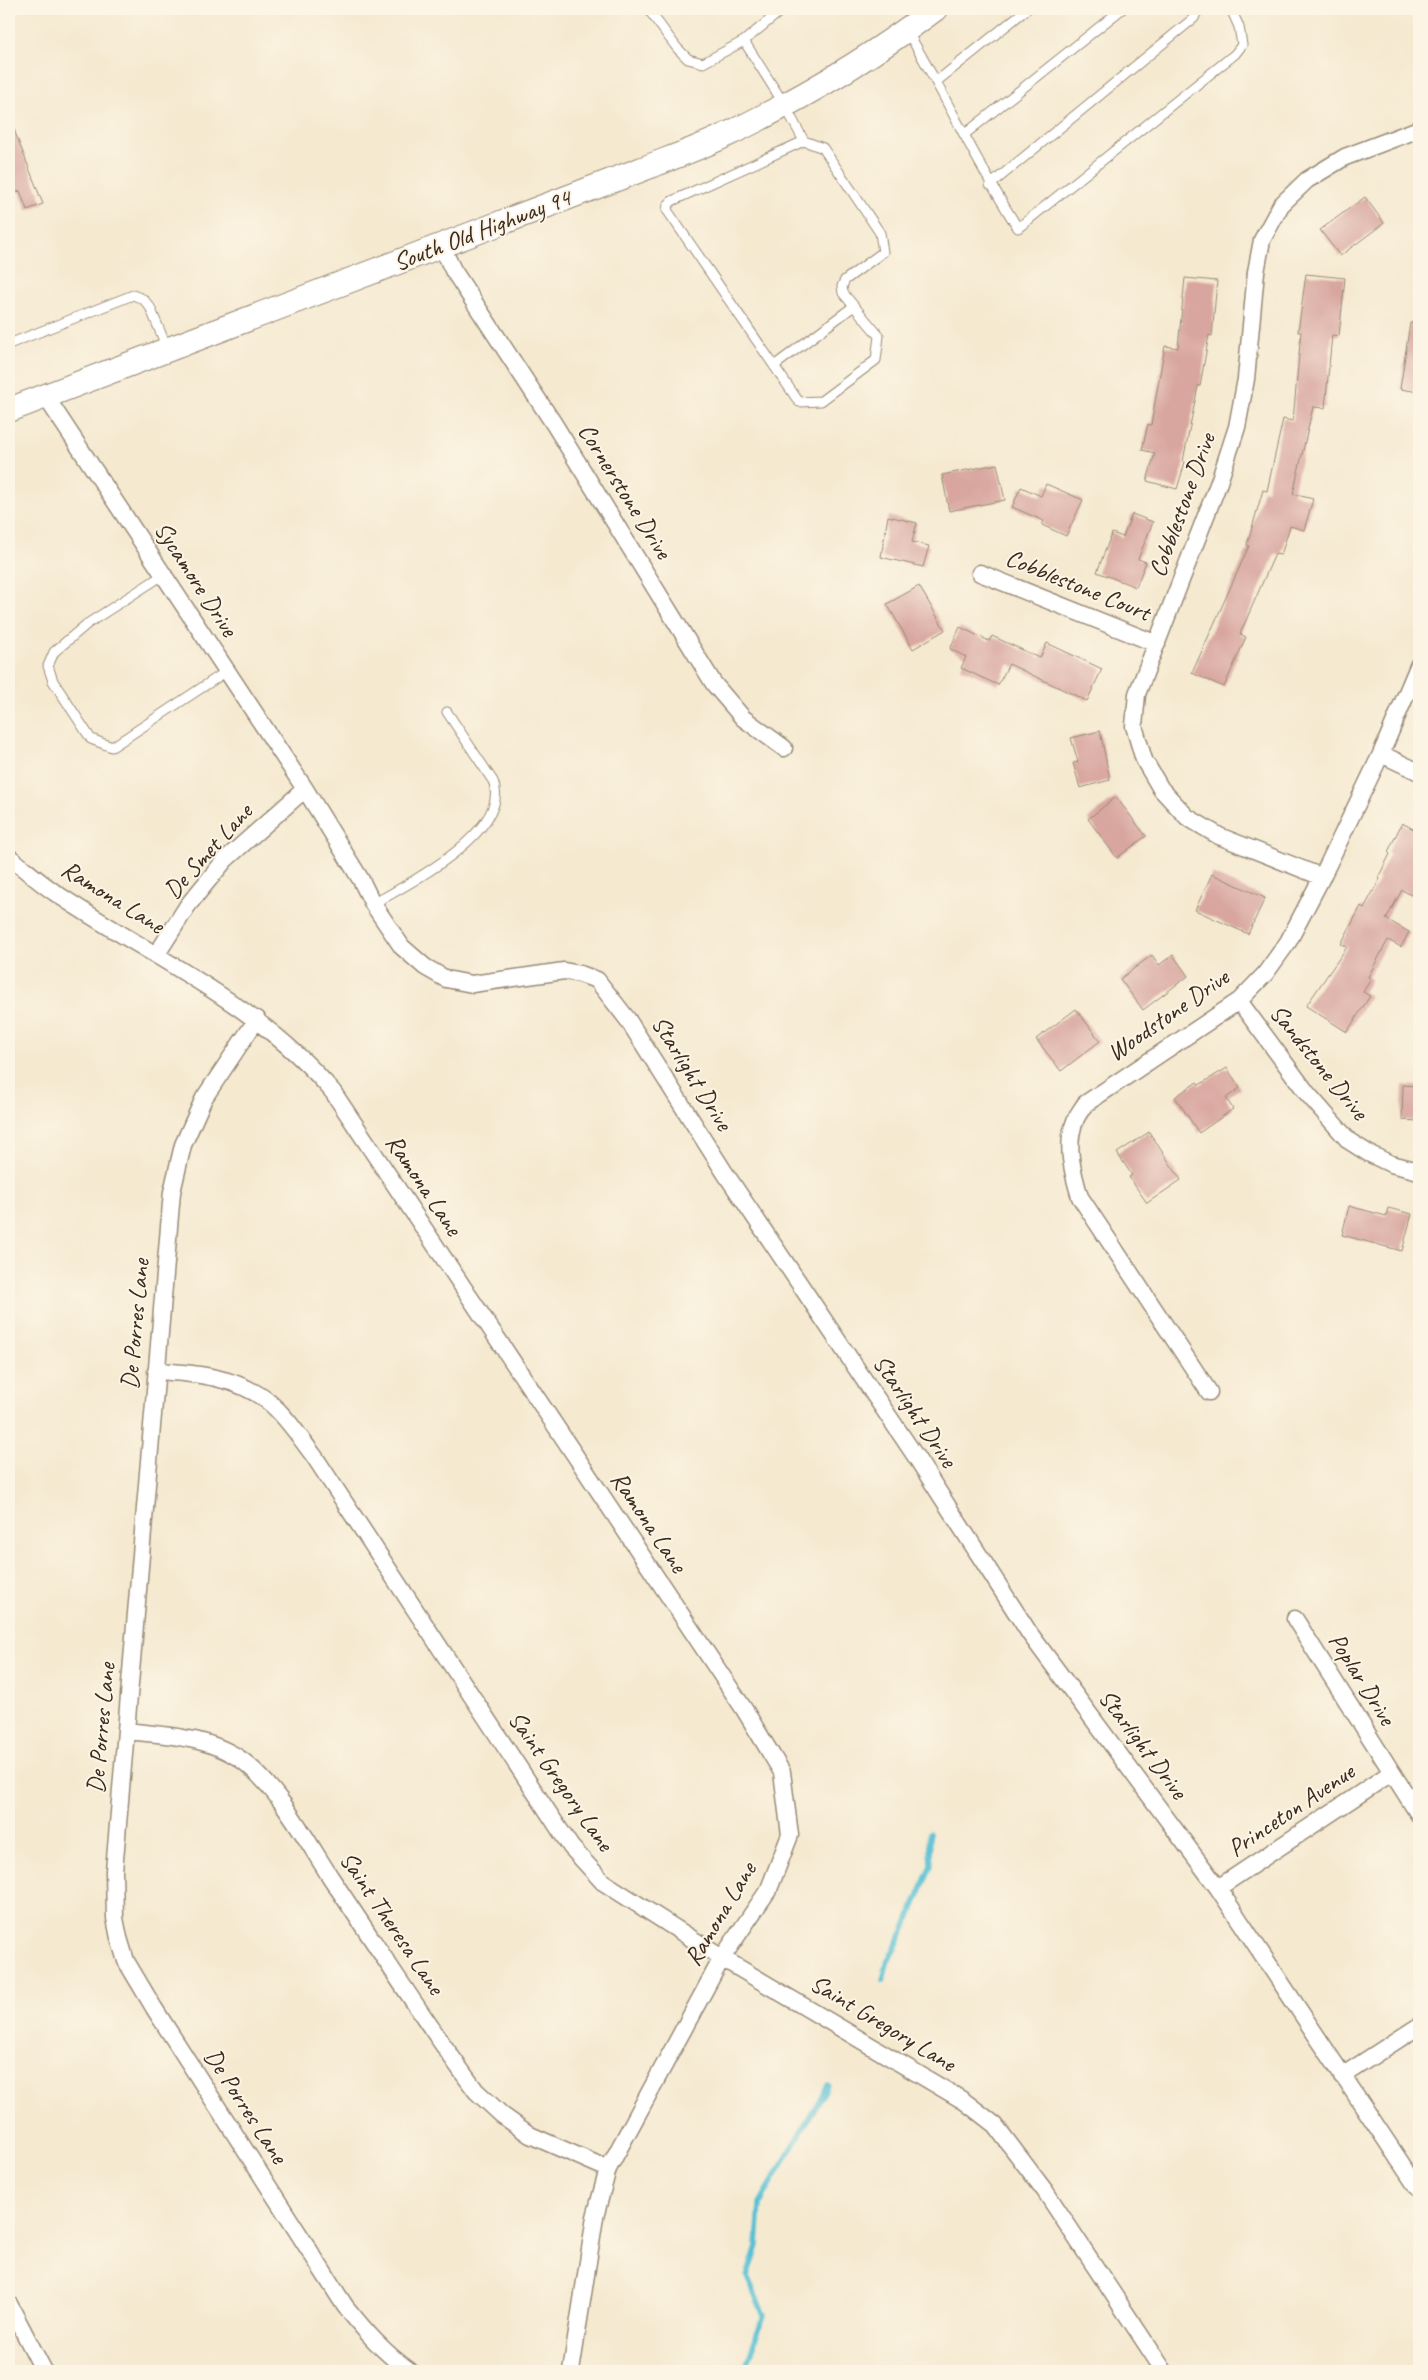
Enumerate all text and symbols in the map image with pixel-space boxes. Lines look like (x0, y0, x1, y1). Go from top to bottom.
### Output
street label: South Old Highway 94 (389, 180, 578, 279)
street label: Cornerstone Drive (571, 417, 680, 566)
street label: Cobblestone Drive (1141, 427, 1223, 581)
street label: Sycamore Drive (147, 516, 246, 644)
street label: Cobblestone Court (1001, 542, 1157, 629)
street label: De Smet Lane (157, 795, 261, 905)
street label: Ramona Lane (56, 853, 172, 942)
street label: Woodstone Drive (1101, 960, 1236, 1069)
street label: Sandstone Drive (1263, 998, 1377, 1128)
street label: Starlight Drive (644, 1010, 741, 1138)
street label: Ramona Lane (378, 1128, 471, 1243)
street label: De Porres Lane (113, 1256, 157, 1390)
street label: Starlight Drive (866, 1348, 965, 1475)
street label: Ramona Lane (603, 1465, 696, 1580)
street label: Poplar Drive (1321, 1627, 1404, 1733)
street label: De Porres Lane (79, 1660, 123, 1794)
street label: Starlight Drive (1091, 1683, 1196, 1807)
street label: Saint Gregory Lane (501, 1705, 622, 1859)
street label: Princeton Avenue (1222, 1755, 1362, 1864)
street label: Saint Theresa Lane (332, 1845, 453, 2002)
street label: Ramona Lane (677, 1855, 764, 1972)
street label: Saint Gregory Lane (804, 1967, 963, 2080)
street label: De Porres Lane (197, 2042, 296, 2171)

